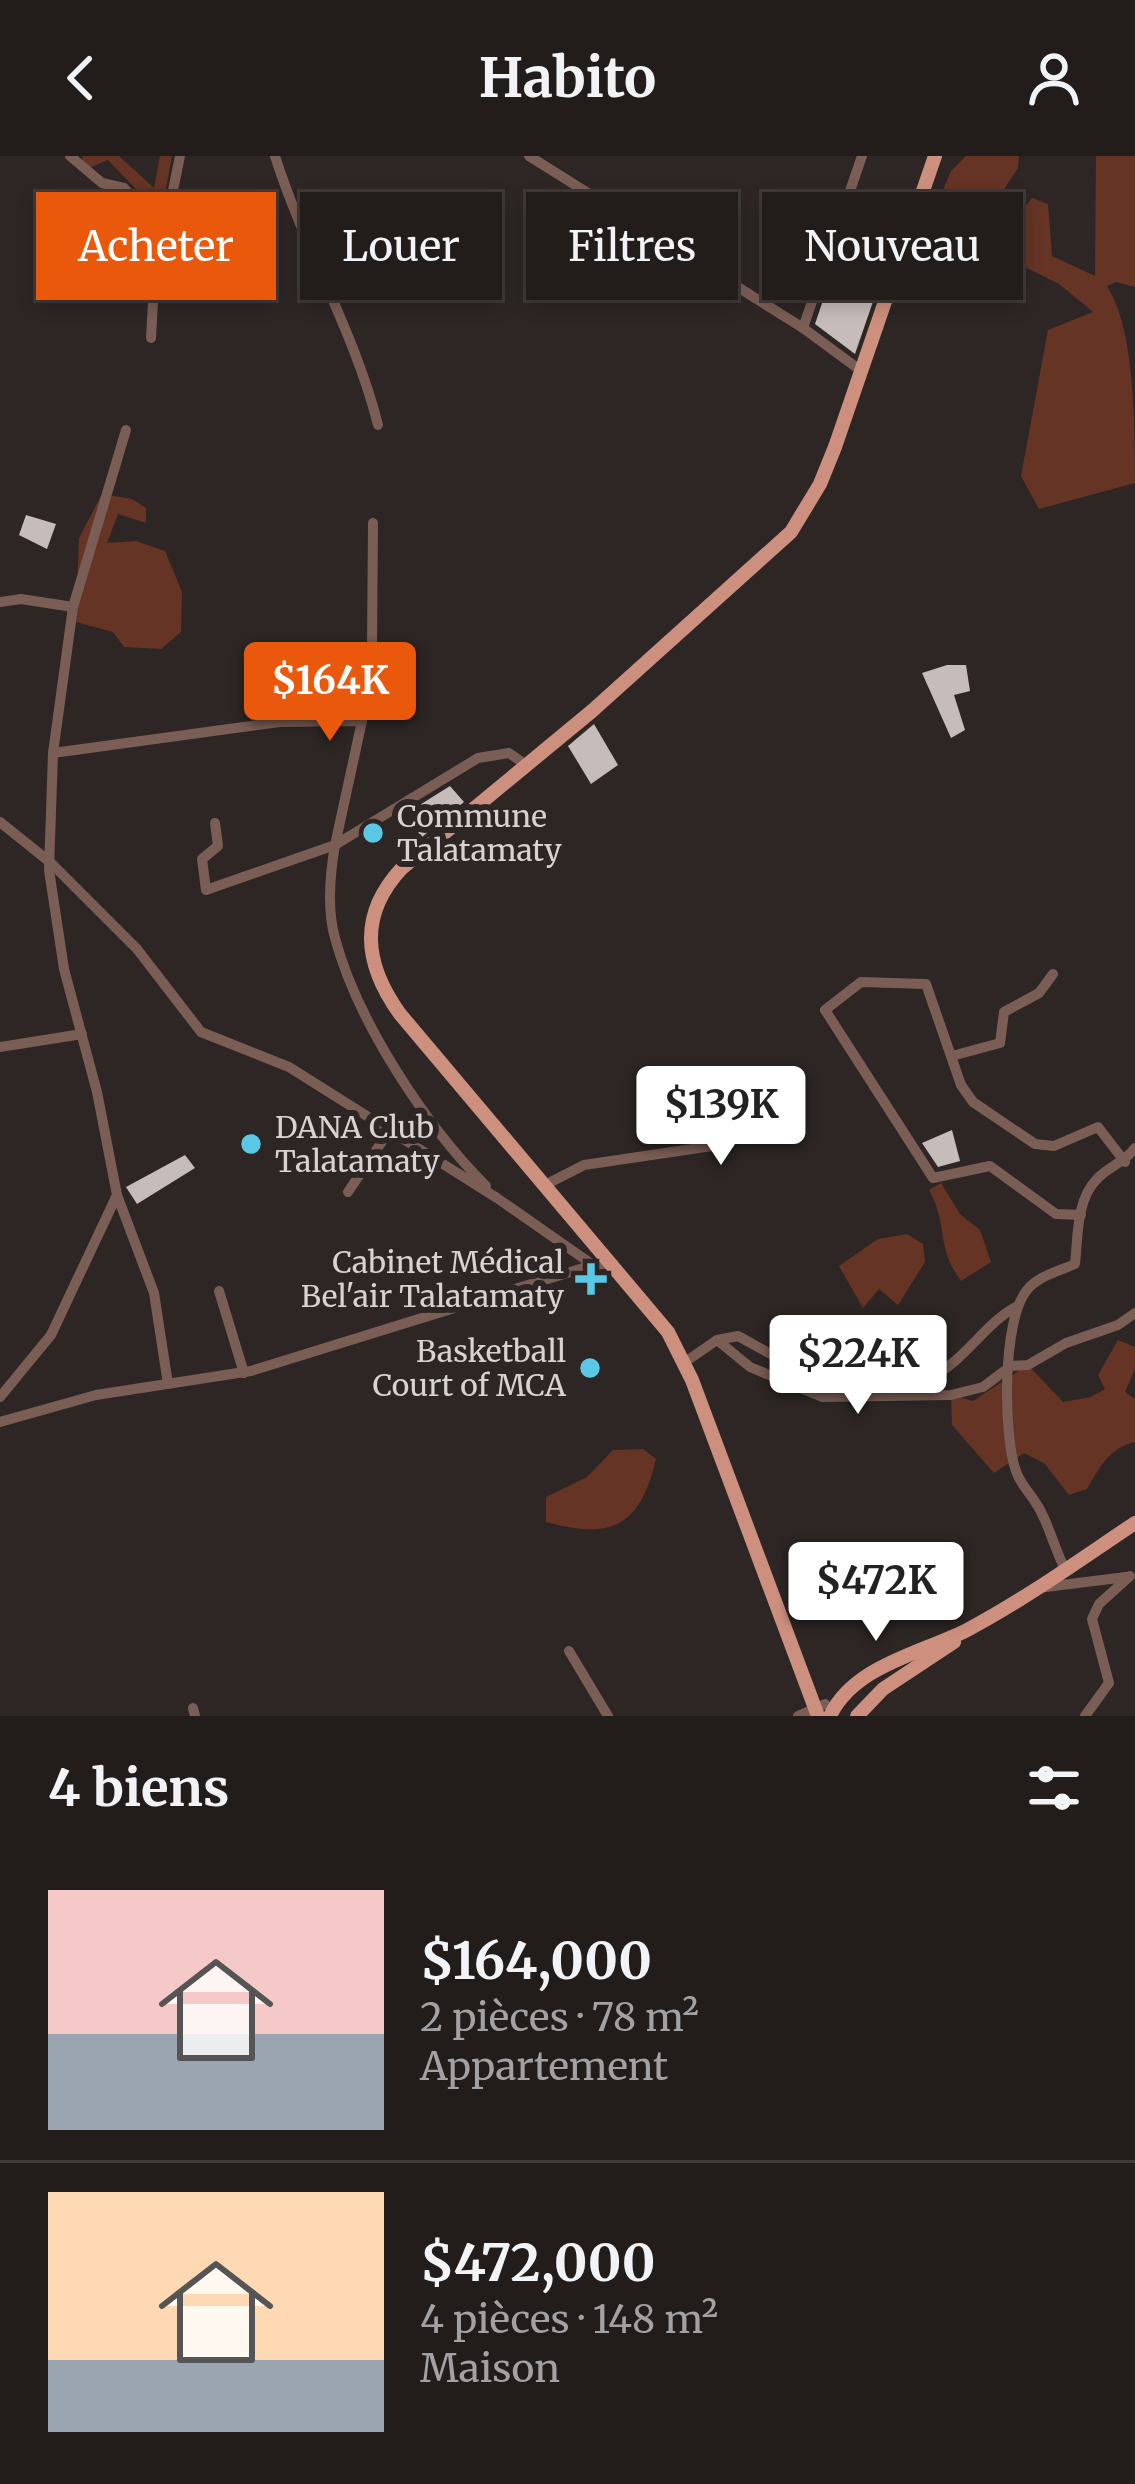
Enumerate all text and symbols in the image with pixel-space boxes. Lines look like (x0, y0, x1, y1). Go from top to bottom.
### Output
text: Habito (479, 44, 656, 112)
icon: back (48, 45, 114, 111)
icon: person (1021, 45, 1087, 111)
chip: Acheter (36, 192, 276, 300)
chip: Louer (300, 192, 502, 300)
chip: Filtres (526, 192, 738, 300)
chip: Nouveau (762, 192, 1023, 300)
pin: $164K (246, 642, 414, 744)
text: $164K (271, 656, 389, 705)
place label: Commune Talatamaty (397, 797, 562, 869)
marker: Commune Talatamaty (360, 820, 386, 846)
pin: $139K (637, 1066, 805, 1168)
text: $139K (663, 1080, 779, 1129)
place label: DANA Club Talatamaty (275, 1108, 440, 1180)
marker: DANA Club Talatamaty (238, 1131, 264, 1157)
place label: Cabinet Médical Bel'air Talatamaty (301, 1243, 565, 1315)
marker: Cabinet Médical Bel'air Talatamaty (575, 1263, 607, 1295)
pin: $224K (774, 1315, 942, 1417)
text: $224K (797, 1329, 919, 1378)
place label: Basketball Court of MCA (373, 1332, 567, 1404)
marker: Basketball Court of MCA (577, 1355, 603, 1381)
pin: $472K (792, 1542, 960, 1644)
text: $472K (815, 1556, 937, 1605)
icon: filters (1021, 1755, 1087, 1821)
text: 4 biens (48, 1756, 229, 1820)
text: $164,000 (420, 1929, 652, 1993)
icon: home (144, 1938, 288, 2082)
text: 2 pièces · 78 m² (420, 1993, 699, 2042)
text: Appartement (420, 2042, 668, 2091)
text: $472,000 (420, 2231, 655, 2295)
icon: home (144, 2240, 288, 2384)
text: 4 pièces · 148 m² (420, 2295, 718, 2344)
text: Maison (420, 2344, 560, 2393)

